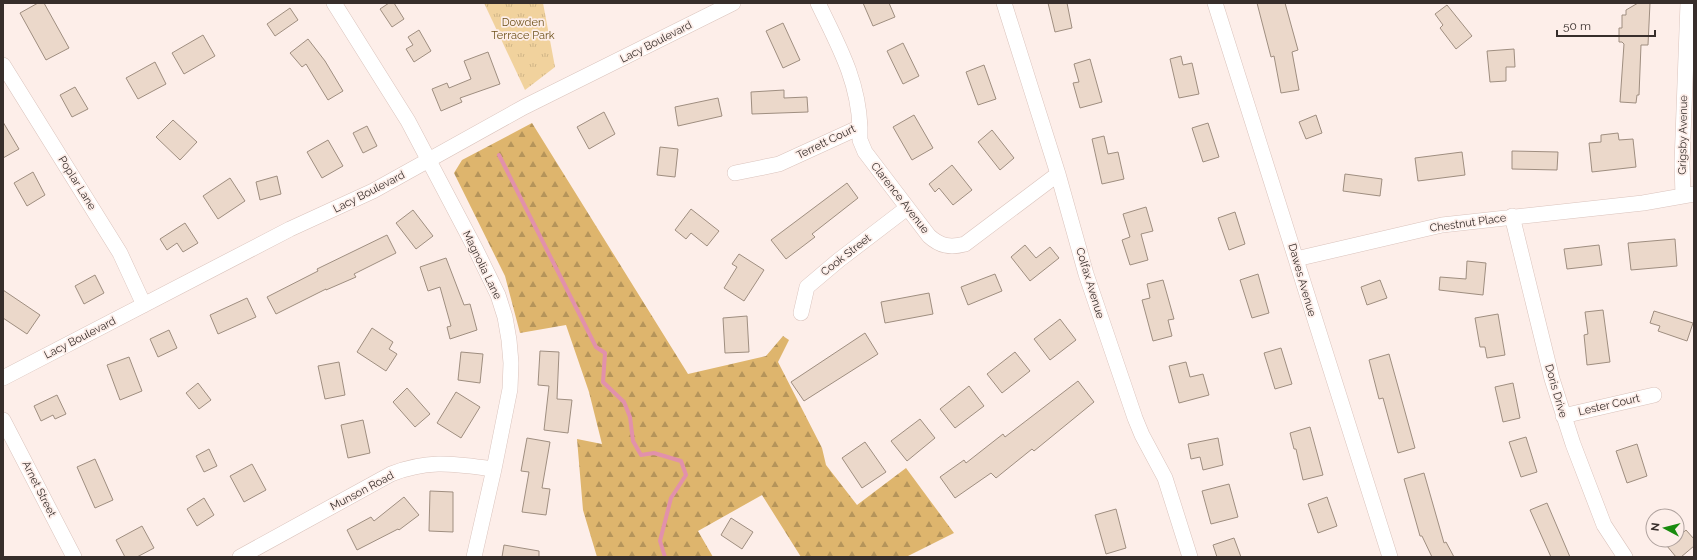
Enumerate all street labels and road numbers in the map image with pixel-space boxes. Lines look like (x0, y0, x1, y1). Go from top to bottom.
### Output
street label: Lacy Boulevard (618, 18, 694, 66)
street label: Grigsby Avenue (1676, 95, 1690, 175)
street label: Terrett Court (794, 122, 858, 162)
street label: Poplar Lane (55, 154, 99, 213)
street label: Clarence Avenue (868, 160, 932, 237)
street label: Lacy Boulevard (331, 168, 407, 216)
street label: Chestnut Place (1429, 211, 1508, 235)
street label: Magnolia Lane (460, 229, 504, 302)
street label: Cook Street (818, 231, 874, 279)
street label: Dawes Avenue (1285, 242, 1319, 318)
street label: Colfax Avenue (1073, 246, 1107, 320)
street label: Lacy Boulevard (42, 314, 118, 362)
street label: Doris Drive (1542, 363, 1570, 420)
street label: Lester Court (1577, 392, 1641, 418)
street label: Arnet Street (19, 459, 59, 519)
street label: Munson Road (328, 469, 396, 513)

